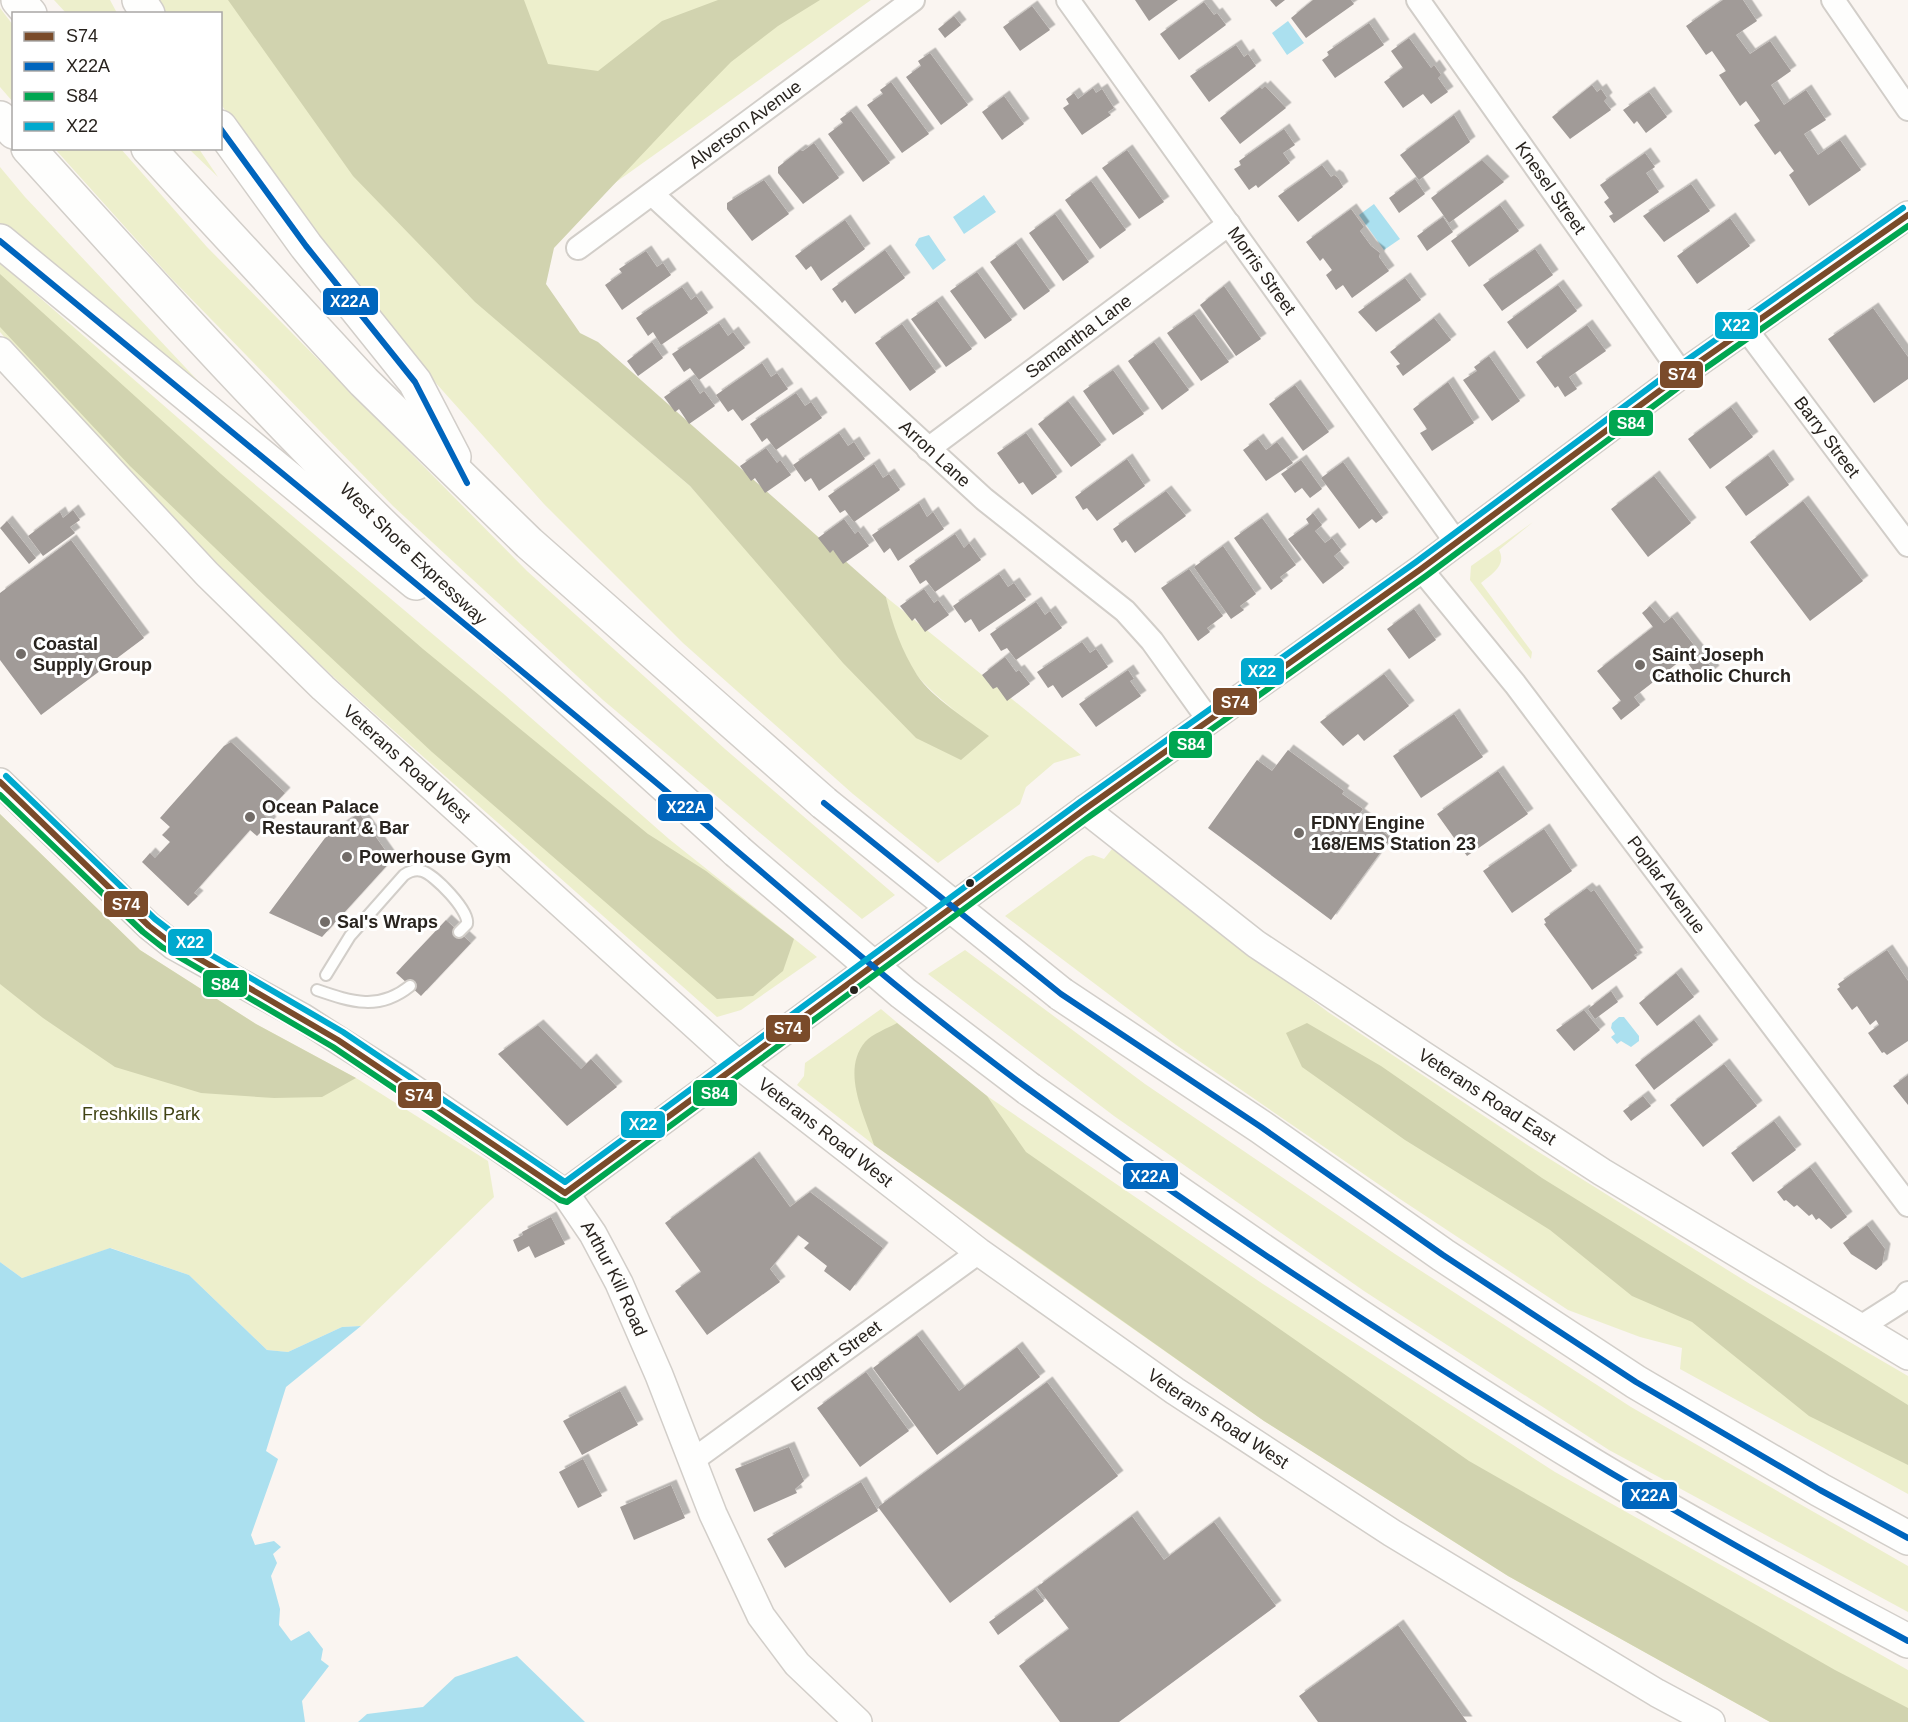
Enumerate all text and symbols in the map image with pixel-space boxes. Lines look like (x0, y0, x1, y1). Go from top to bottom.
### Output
legend (12, 12, 222, 150)
text: S74 (66, 26, 98, 46)
text: X22A (66, 56, 110, 76)
street label: Alverson Avenue (685, 76, 805, 172)
text: S84 (66, 86, 98, 106)
text: X22 (66, 116, 98, 136)
street label: Knesel Street (1511, 138, 1590, 238)
street label: Morris Street (1224, 223, 1300, 319)
line badge: X22A (322, 287, 379, 316)
street label: Samantha Lane (1022, 290, 1136, 383)
text: X22A (330, 293, 370, 310)
line badge: X22 (1714, 311, 1759, 340)
text: X22 (1722, 317, 1750, 334)
line badge: S74 (1659, 360, 1704, 389)
text: S74 (1668, 366, 1696, 383)
street label: Barry Street (1790, 393, 1864, 481)
line badge: S84 (1608, 409, 1654, 437)
text: S84 (1617, 415, 1645, 432)
street label: Arron Lane (895, 416, 974, 491)
street label: West Shore Expressway (336, 479, 491, 629)
place label: Coastal Supply Group (33, 634, 152, 675)
place label: Saint Joseph Catholic Church (1652, 645, 1791, 686)
marker: Coastal Supply Group (14, 647, 28, 661)
line badge: X22 (1240, 657, 1285, 686)
marker: Saint Joseph Catholic Church (1633, 658, 1647, 672)
text: X22 (1248, 663, 1276, 680)
line badge: S74 (1212, 687, 1258, 716)
text: S74 (1221, 694, 1249, 711)
street label: Veterans Road West (339, 701, 475, 827)
line badge: S84 (1168, 730, 1213, 759)
text: S84 (1177, 736, 1205, 753)
line badge: X22A (657, 793, 714, 822)
place label: Ocean Palace Restaurant & Bar (262, 797, 409, 838)
text: X22A (666, 799, 706, 816)
marker: Ocean Palace Restaurant & Bar (243, 810, 257, 824)
place label: FDNY Engine 168/EMS Station 23 (1311, 813, 1476, 854)
marker: FDNY Engine 168/EMS Station 23 (1292, 826, 1306, 840)
street label: Poplar Avenue (1623, 832, 1710, 937)
place label: Powerhouse Gym (359, 847, 511, 867)
marker: Powerhouse Gym (340, 850, 354, 864)
unlabelled marker (964, 877, 976, 889)
line badge: S74 (103, 890, 149, 918)
text: S74 (112, 896, 140, 913)
place label: Sal's Wraps (337, 912, 438, 932)
marker: Sal's Wraps (318, 915, 332, 929)
line badge: X22 (167, 928, 213, 957)
text: X22 (176, 934, 204, 951)
line badge: S84 (202, 969, 248, 998)
text: S84 (211, 976, 239, 993)
unlabelled marker (848, 984, 860, 996)
line badge: S74 (765, 1014, 811, 1043)
text: S74 (774, 1020, 802, 1037)
street label: Veterans Road East (1415, 1045, 1560, 1149)
street label: Veterans Road West (754, 1074, 897, 1191)
line badge: S84 (692, 1079, 738, 1107)
line badge: S74 (397, 1081, 442, 1109)
text: S84 (701, 1085, 729, 1102)
text: S74 (405, 1087, 433, 1104)
park label: Freshkills Park (82, 1104, 201, 1124)
line badge: X22 (620, 1110, 666, 1139)
text: X22 (629, 1116, 657, 1133)
line badge: X22A (1122, 1162, 1179, 1190)
text: X22A (1130, 1168, 1170, 1185)
street label: Arthur Kill Road (577, 1217, 651, 1339)
street label: Engert Street (787, 1317, 885, 1395)
street label: Veterans Road West (1144, 1365, 1292, 1473)
line badge: X22A (1621, 1481, 1678, 1510)
text: X22A (1630, 1487, 1670, 1504)

